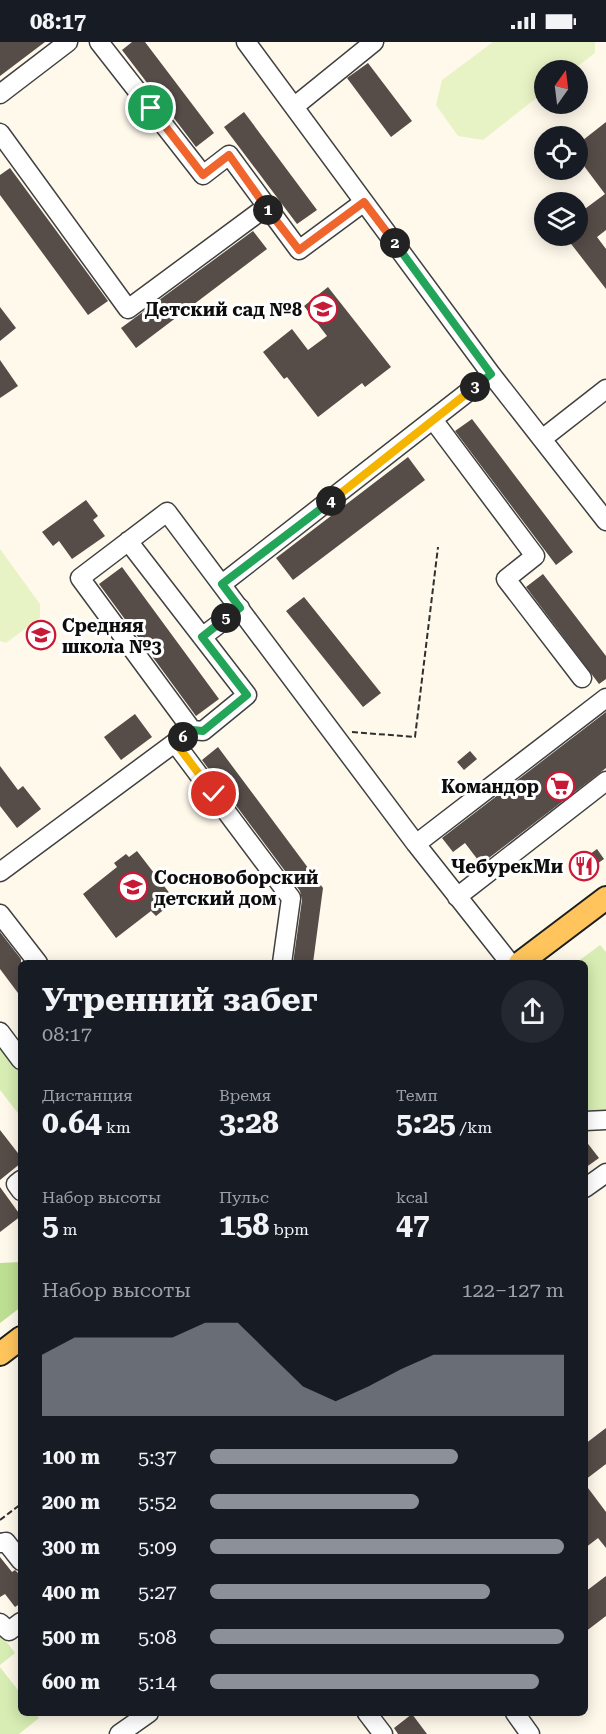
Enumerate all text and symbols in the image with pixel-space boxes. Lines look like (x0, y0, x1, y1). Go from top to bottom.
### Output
text: 08:17 (30, 9, 86, 34)
north arrow (534, 60, 588, 114)
map controls (534, 60, 588, 246)
pin (125, 82, 176, 133)
icon: arrive (134, 91, 167, 124)
button: locate (534, 126, 588, 180)
button: layers (534, 192, 588, 246)
pin: 1 (253, 195, 283, 225)
text: 1 (264, 200, 272, 219)
pin: 2 (380, 228, 410, 258)
text: 2 (391, 233, 399, 252)
school or university icon: Детский сад №8 (307, 293, 339, 325)
place label: Детский сад №8 (145, 299, 302, 320)
pin: 3 (460, 372, 490, 402)
text: 3 (471, 377, 479, 396)
pin: 4 (316, 486, 346, 516)
text: 4 (327, 491, 335, 510)
pin: 5 (211, 603, 241, 633)
text: 5 (222, 608, 230, 627)
place label: Средняя школа №3 (62, 615, 162, 657)
school or university icon: Средняя школа №3 (25, 619, 57, 651)
pin: 6 (168, 722, 198, 752)
text: 6 (179, 727, 187, 746)
pin (188, 768, 239, 819)
supermarket icon: Командор (544, 770, 576, 802)
place label: Командор (441, 776, 539, 797)
icon: check (197, 777, 230, 810)
restaurant icon: ЧебурекМи (568, 850, 600, 882)
place label: ЧебурекМи (451, 856, 563, 877)
place label: Сосновоборский детский дом (154, 867, 318, 909)
school or university icon: Сосновоборский детский дом (117, 871, 149, 903)
text: Утренний забег (42, 980, 318, 1019)
button: share (501, 980, 564, 1043)
text: 08:17 (42, 1022, 92, 1046)
text: Дистанция (42, 1086, 133, 1105)
text: Время (219, 1086, 271, 1105)
text: Темп (396, 1086, 438, 1105)
text: 0.64 (42, 1105, 102, 1140)
text: 3:28 (219, 1105, 279, 1140)
text: 5:25 (396, 1105, 456, 1140)
text: km (102, 1118, 131, 1137)
text: /km (456, 1118, 492, 1137)
text: Набор высоты (42, 1188, 161, 1207)
text: Пульс (219, 1188, 269, 1207)
text: kcal (396, 1188, 428, 1207)
text: 5 (42, 1207, 59, 1242)
text: 158 (219, 1207, 269, 1242)
text: 47 (396, 1207, 430, 1242)
text: m (59, 1220, 77, 1239)
text: bpm (269, 1220, 309, 1239)
text: Набор высоты (42, 1278, 191, 1302)
text: 122–127 m (461, 1278, 564, 1302)
text: 100 m (42, 1445, 100, 1469)
text: 5:37 (138, 1445, 177, 1469)
text: 200 m (42, 1490, 100, 1514)
text: 5:52 (138, 1490, 177, 1514)
text: 300 m (42, 1535, 100, 1559)
text: 5:09 (138, 1535, 177, 1559)
text: 400 m (42, 1580, 100, 1604)
text: 5:27 (138, 1580, 177, 1604)
text: 500 m (42, 1625, 100, 1649)
text: 5:08 (138, 1625, 177, 1649)
text: 600 m (42, 1670, 100, 1694)
text: 5:14 (138, 1670, 177, 1694)

